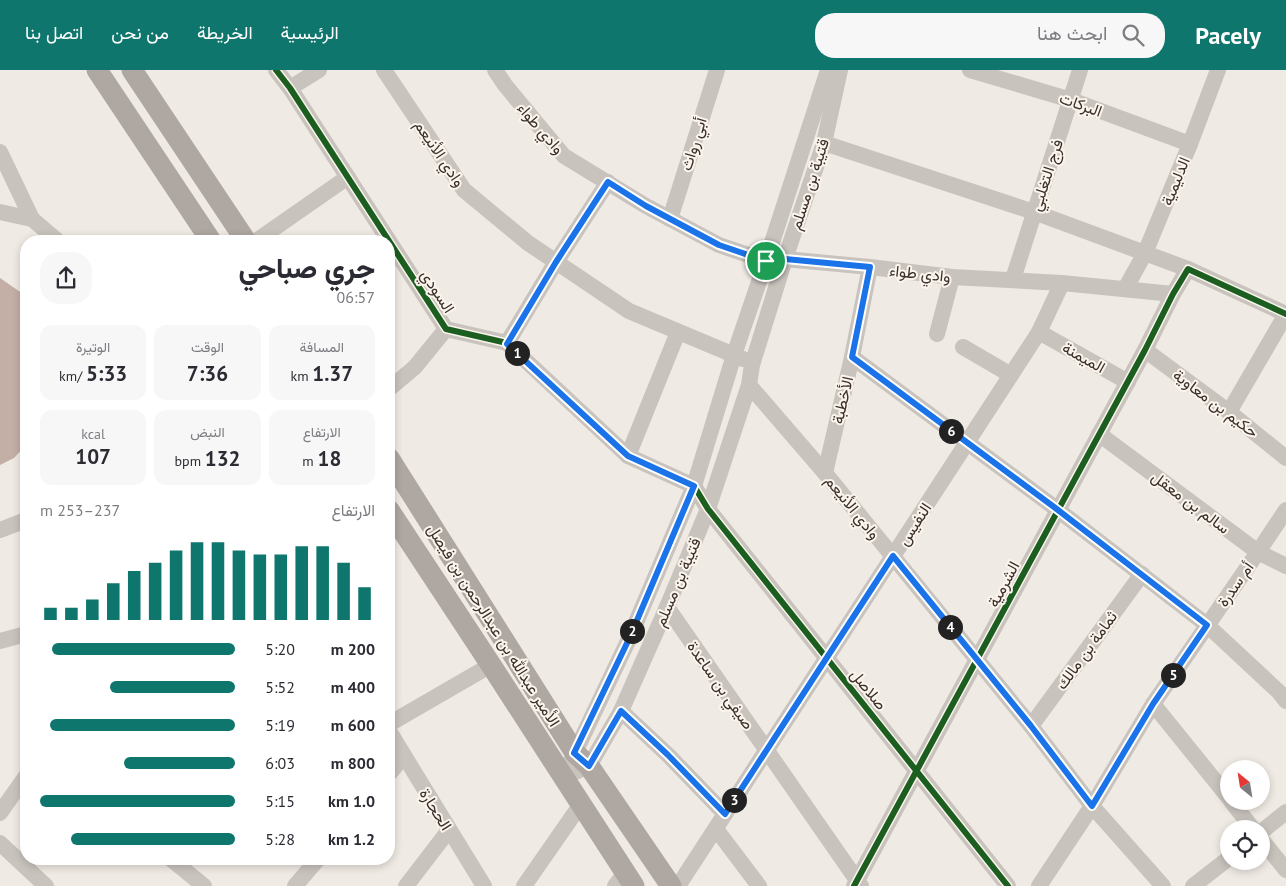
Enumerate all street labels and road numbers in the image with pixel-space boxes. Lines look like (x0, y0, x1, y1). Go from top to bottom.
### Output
street label: البركات (1057, 87, 1105, 122)
street label: وادي طواء (510, 98, 569, 160)
street label: أبي رواث (675, 115, 714, 174)
street label: وادي الأنيعم (407, 116, 470, 193)
street label: قتيبة بن مسلم (785, 136, 834, 232)
street label: فرج التغلبي (1025, 137, 1071, 215)
street label: الدليمية (1156, 154, 1194, 208)
street label: وادي طواء (888, 260, 952, 290)
street label: السودي (413, 265, 459, 319)
street label: الميمنة (1059, 337, 1109, 377)
street label: حكيم بن معاوية (1169, 364, 1263, 443)
street label: الأخطبة (827, 374, 857, 426)
street label: سالم بن معقل (1147, 466, 1234, 539)
street label: وادي الأنيعم (818, 471, 885, 546)
street label: النفيس (893, 499, 936, 550)
street label: الأمير عبدالله بن عبدالرحمن بن فيصل (422, 520, 565, 730)
street label: قتيبة بن مسلم (649, 534, 706, 630)
street label: أم سدرة (1212, 557, 1259, 611)
street label: الشرمية (983, 558, 1024, 611)
street label: ثمامة بن مالك (1051, 607, 1122, 694)
street label: صيفي بن ساعدة (680, 637, 759, 735)
street label: صلاصل (846, 664, 892, 714)
street label: الحجارة (414, 784, 457, 834)

